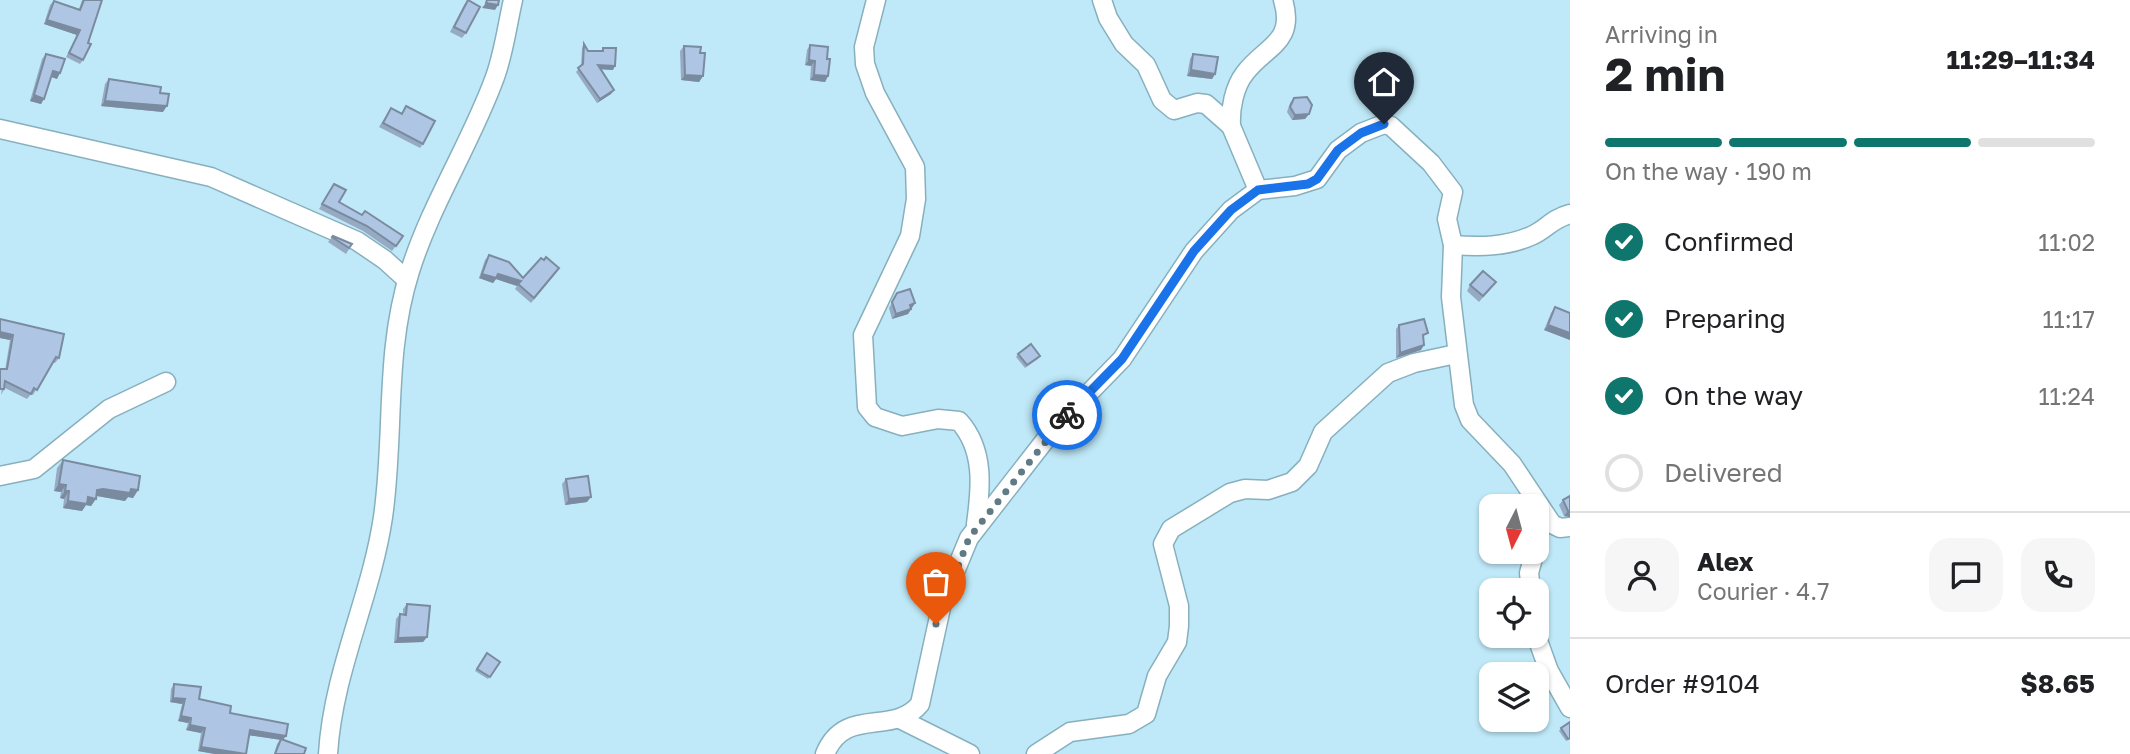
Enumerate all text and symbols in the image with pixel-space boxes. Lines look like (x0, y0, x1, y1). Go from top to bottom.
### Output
text: Arriving in (1605, 20, 1718, 48)
text: 11:29–11:34 (1947, 44, 2095, 75)
text: 2 min (1605, 46, 1725, 101)
pin (1354, 52, 1414, 124)
icon: home (1365, 63, 1403, 101)
text: On the way · 190 m (1605, 157, 1812, 185)
icon: check (1605, 223, 1643, 261)
text: Confirmed (1664, 226, 1794, 257)
text: 11:02 (2038, 228, 2095, 256)
icon: check (1605, 300, 1643, 338)
text: Preparing (1664, 303, 1786, 334)
text: 11:17 (2042, 305, 2095, 333)
icon: check (1605, 377, 1643, 415)
courier (1032, 380, 1102, 450)
text: On the way (1664, 380, 1803, 411)
text: 11:24 (2038, 382, 2095, 410)
icon: bike (1048, 396, 1086, 434)
text: Delivered (1664, 457, 1783, 488)
north arrow (1479, 494, 1549, 564)
map controls (1479, 494, 1549, 732)
button: person (1605, 538, 1679, 612)
button: chat (1929, 538, 2003, 612)
button: phone (2021, 538, 2095, 612)
text: Alex (1697, 546, 1754, 577)
pin (906, 552, 966, 624)
icon: bag (917, 563, 955, 601)
text: Courier · 4.7 (1697, 577, 1829, 605)
button: locate (1479, 578, 1549, 648)
button: layers (1479, 662, 1549, 732)
text: Order #9104 (1605, 668, 1760, 699)
text: $8.65 (2020, 668, 2095, 699)

